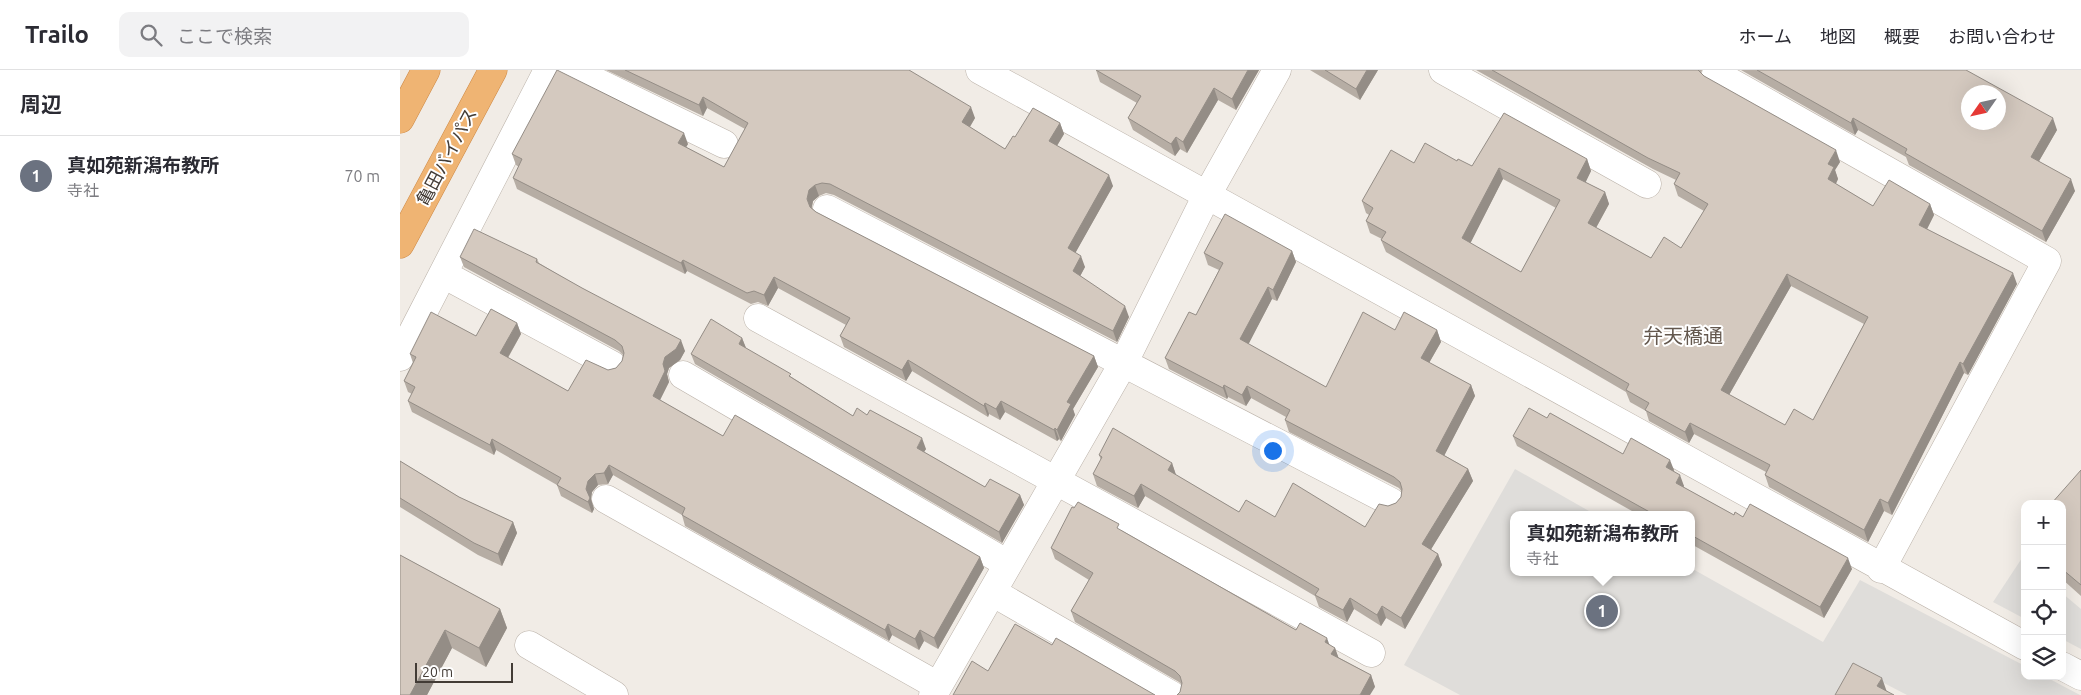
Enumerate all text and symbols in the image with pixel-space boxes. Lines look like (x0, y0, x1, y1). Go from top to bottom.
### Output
search box (119, 12, 469, 57)
text: Trailo (25, 21, 89, 48)
icon: search (137, 21, 165, 49)
text: ここで検索 (177, 25, 272, 47)
text: ホーム (1739, 26, 1792, 46)
text: 地図 (1820, 26, 1856, 46)
text: 概要 (1884, 26, 1920, 46)
text: お問い合わせ (1948, 26, 2056, 46)
north arrow (1961, 85, 2006, 130)
text: 周辺 (20, 92, 62, 116)
street label: 亀田バイパス (412, 104, 480, 209)
text: 真如苑新潟布教所 (67, 154, 219, 176)
text: 1 (31, 167, 41, 185)
text: 70 m (344, 167, 380, 185)
text: 寺社 (67, 181, 99, 199)
district label: 弁天橋通 (1643, 324, 1723, 347)
your location (1260, 438, 1286, 464)
map controls (2021, 500, 2066, 680)
button: + (2021, 500, 2066, 545)
popup (1510, 511, 1695, 576)
text: 真如苑新潟布教所 (1526, 522, 1679, 544)
button: − (2021, 545, 2066, 590)
text: 寺社 (1526, 549, 1559, 567)
button: locate (2021, 590, 2066, 635)
pin: 1 (1586, 592, 1618, 630)
button: layers (2021, 635, 2066, 680)
scale bar (415, 660, 512, 683)
text: 20 m (422, 664, 453, 680)

